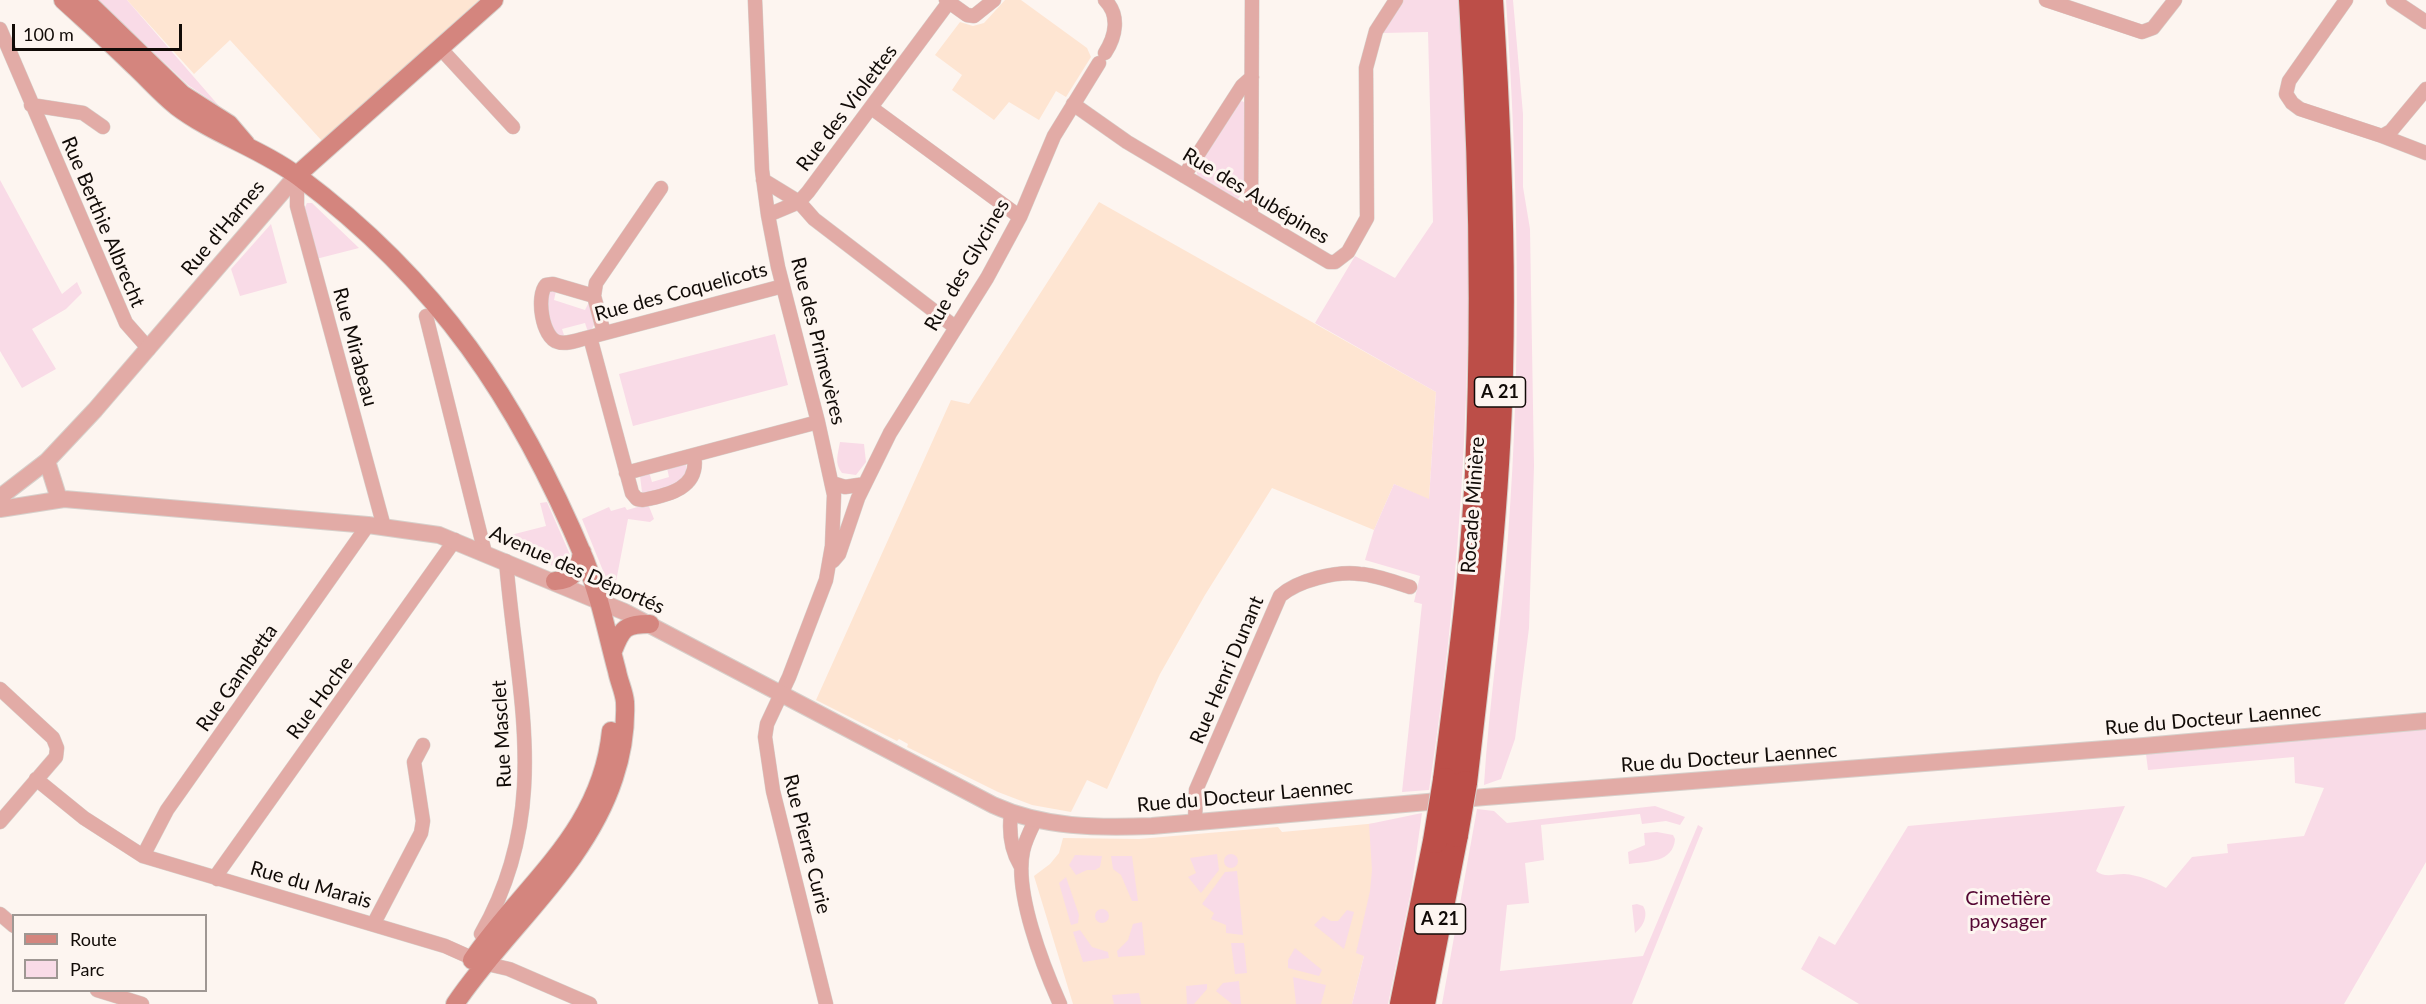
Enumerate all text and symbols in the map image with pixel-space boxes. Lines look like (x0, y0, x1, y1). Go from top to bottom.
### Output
scale bar (15, 12, 184, 50)
text: 100 m (23, 23, 74, 45)
street label: Rue des Violettes (792, 40, 902, 176)
street label: Rue Berthie Albrecht (56, 133, 150, 311)
street label: Rue des Aubépines (1178, 143, 1334, 249)
street label: Rue d'Harnes (176, 176, 270, 280)
street label: Rue des Glycines (919, 195, 1015, 335)
street label: Rue des Primevères (786, 255, 850, 427)
street label: Rue des Coquelicots (592, 257, 770, 327)
street label: Rue Mirabeau (328, 285, 382, 409)
road number: A 21 (1474, 377, 1526, 407)
street label: Rocade Minière (1456, 436, 1490, 574)
street label: Avenue des Déportés (486, 521, 668, 619)
street label: Rue Henri Dunant (1185, 592, 1269, 748)
street label: Rue Gambetta (191, 620, 283, 736)
street label: Rue Hoche (282, 652, 358, 744)
street label: Rue Masclet (487, 680, 517, 788)
street label: Rue du Docteur Laennec (2104, 698, 2322, 740)
street label: Rue du Docteur Laennec (1620, 738, 1838, 778)
street label: Rue Pierre Curie (778, 772, 836, 916)
street label: Rue du Docteur Laennec (1136, 775, 1354, 817)
street label: Rue du Marais (248, 856, 374, 914)
park label: Cimetière paysager (1965, 887, 2051, 934)
road number: A 21 (1414, 904, 1466, 934)
legend (12, 914, 207, 992)
text: Route (70, 928, 117, 950)
text: Parc (70, 958, 104, 980)

